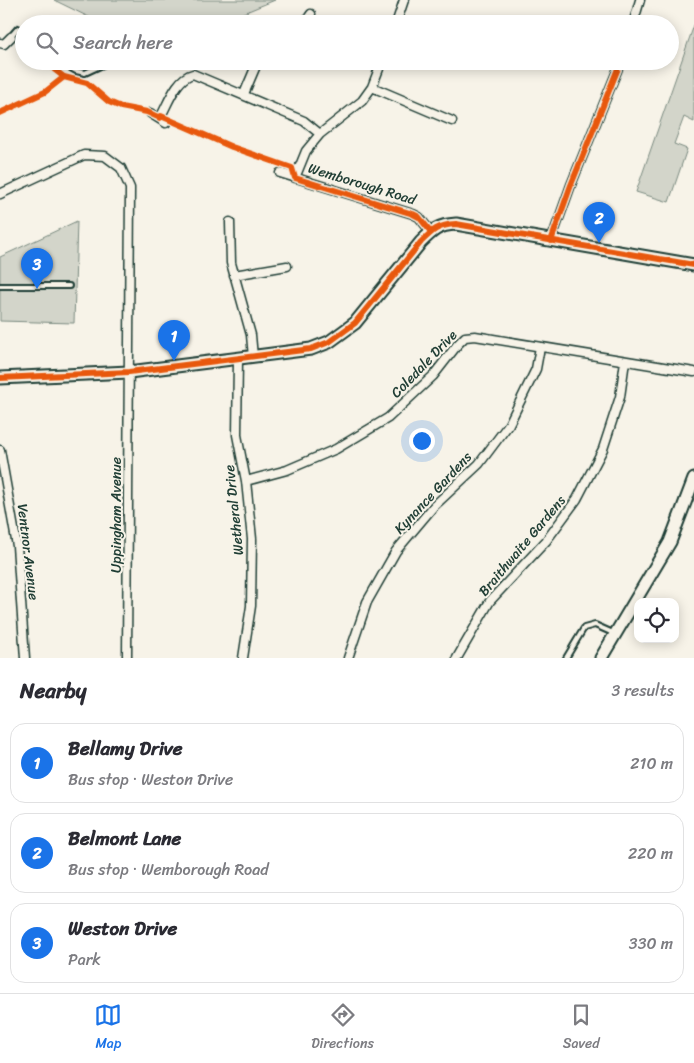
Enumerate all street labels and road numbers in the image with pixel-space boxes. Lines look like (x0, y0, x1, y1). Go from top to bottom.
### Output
street label: Wemborough Road (305, 156, 421, 213)
street label: Coledale Drive (385, 324, 464, 404)
street label: Kynance Gardens (388, 445, 479, 540)
street label: Uppingham Avenue (104, 457, 129, 573)
street label: Wetheral Drive (217, 464, 251, 556)
street label: Braithwaite Gardens (472, 490, 572, 602)
street label: Ventnor Avenue (10, 502, 46, 602)

